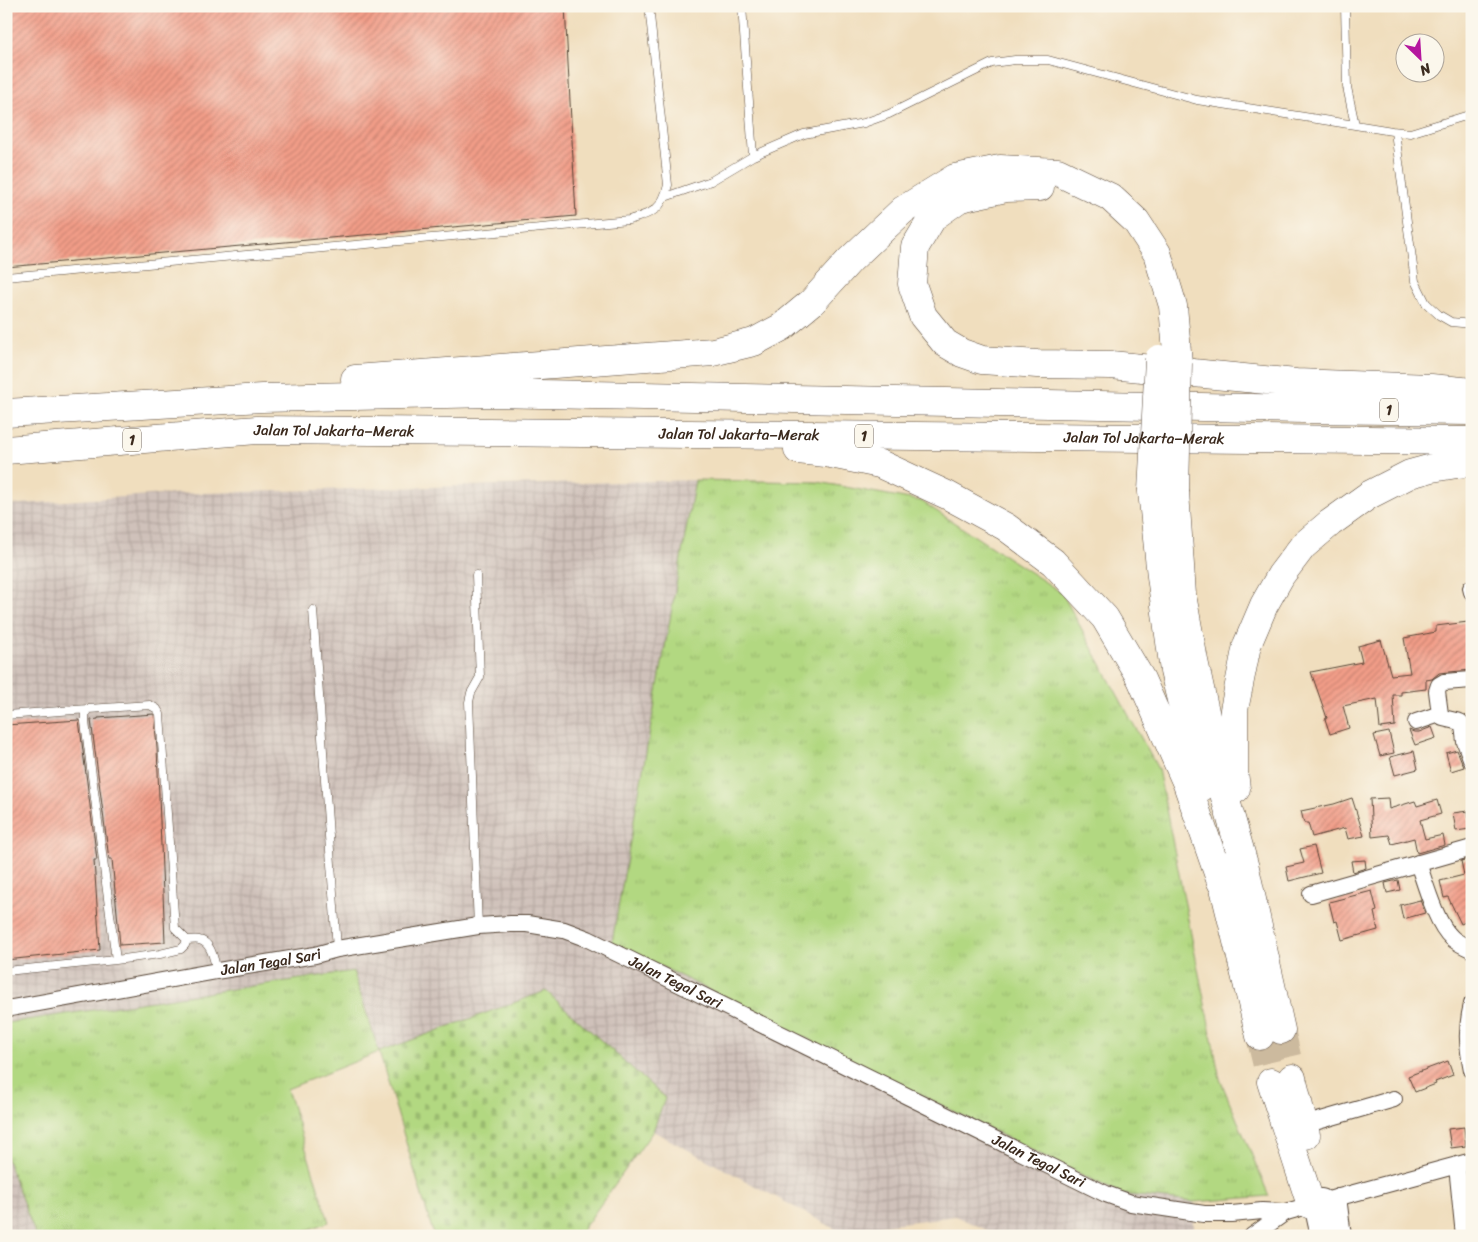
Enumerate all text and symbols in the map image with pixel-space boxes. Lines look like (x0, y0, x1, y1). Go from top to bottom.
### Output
north arrow (1396, 32, 1446, 82)
text: N (1415, 56, 1436, 83)
road number: 1 (1380, 398, 1398, 422)
street label: Jalan Tol Jakarta–Merak (253, 417, 415, 444)
street label: Jalan Tol Jakarta–Merak (658, 421, 820, 448)
road number: 1 (855, 424, 873, 448)
street label: Jalan Tol Jakarta–Merak (1063, 424, 1225, 452)
road number: 1 (123, 428, 141, 452)
street label: Jalan Tegal Sari (218, 941, 325, 983)
street label: Jalan Tegal Sari (623, 948, 727, 1016)
street label: Jalan Tegal Sari (987, 1126, 1091, 1195)

